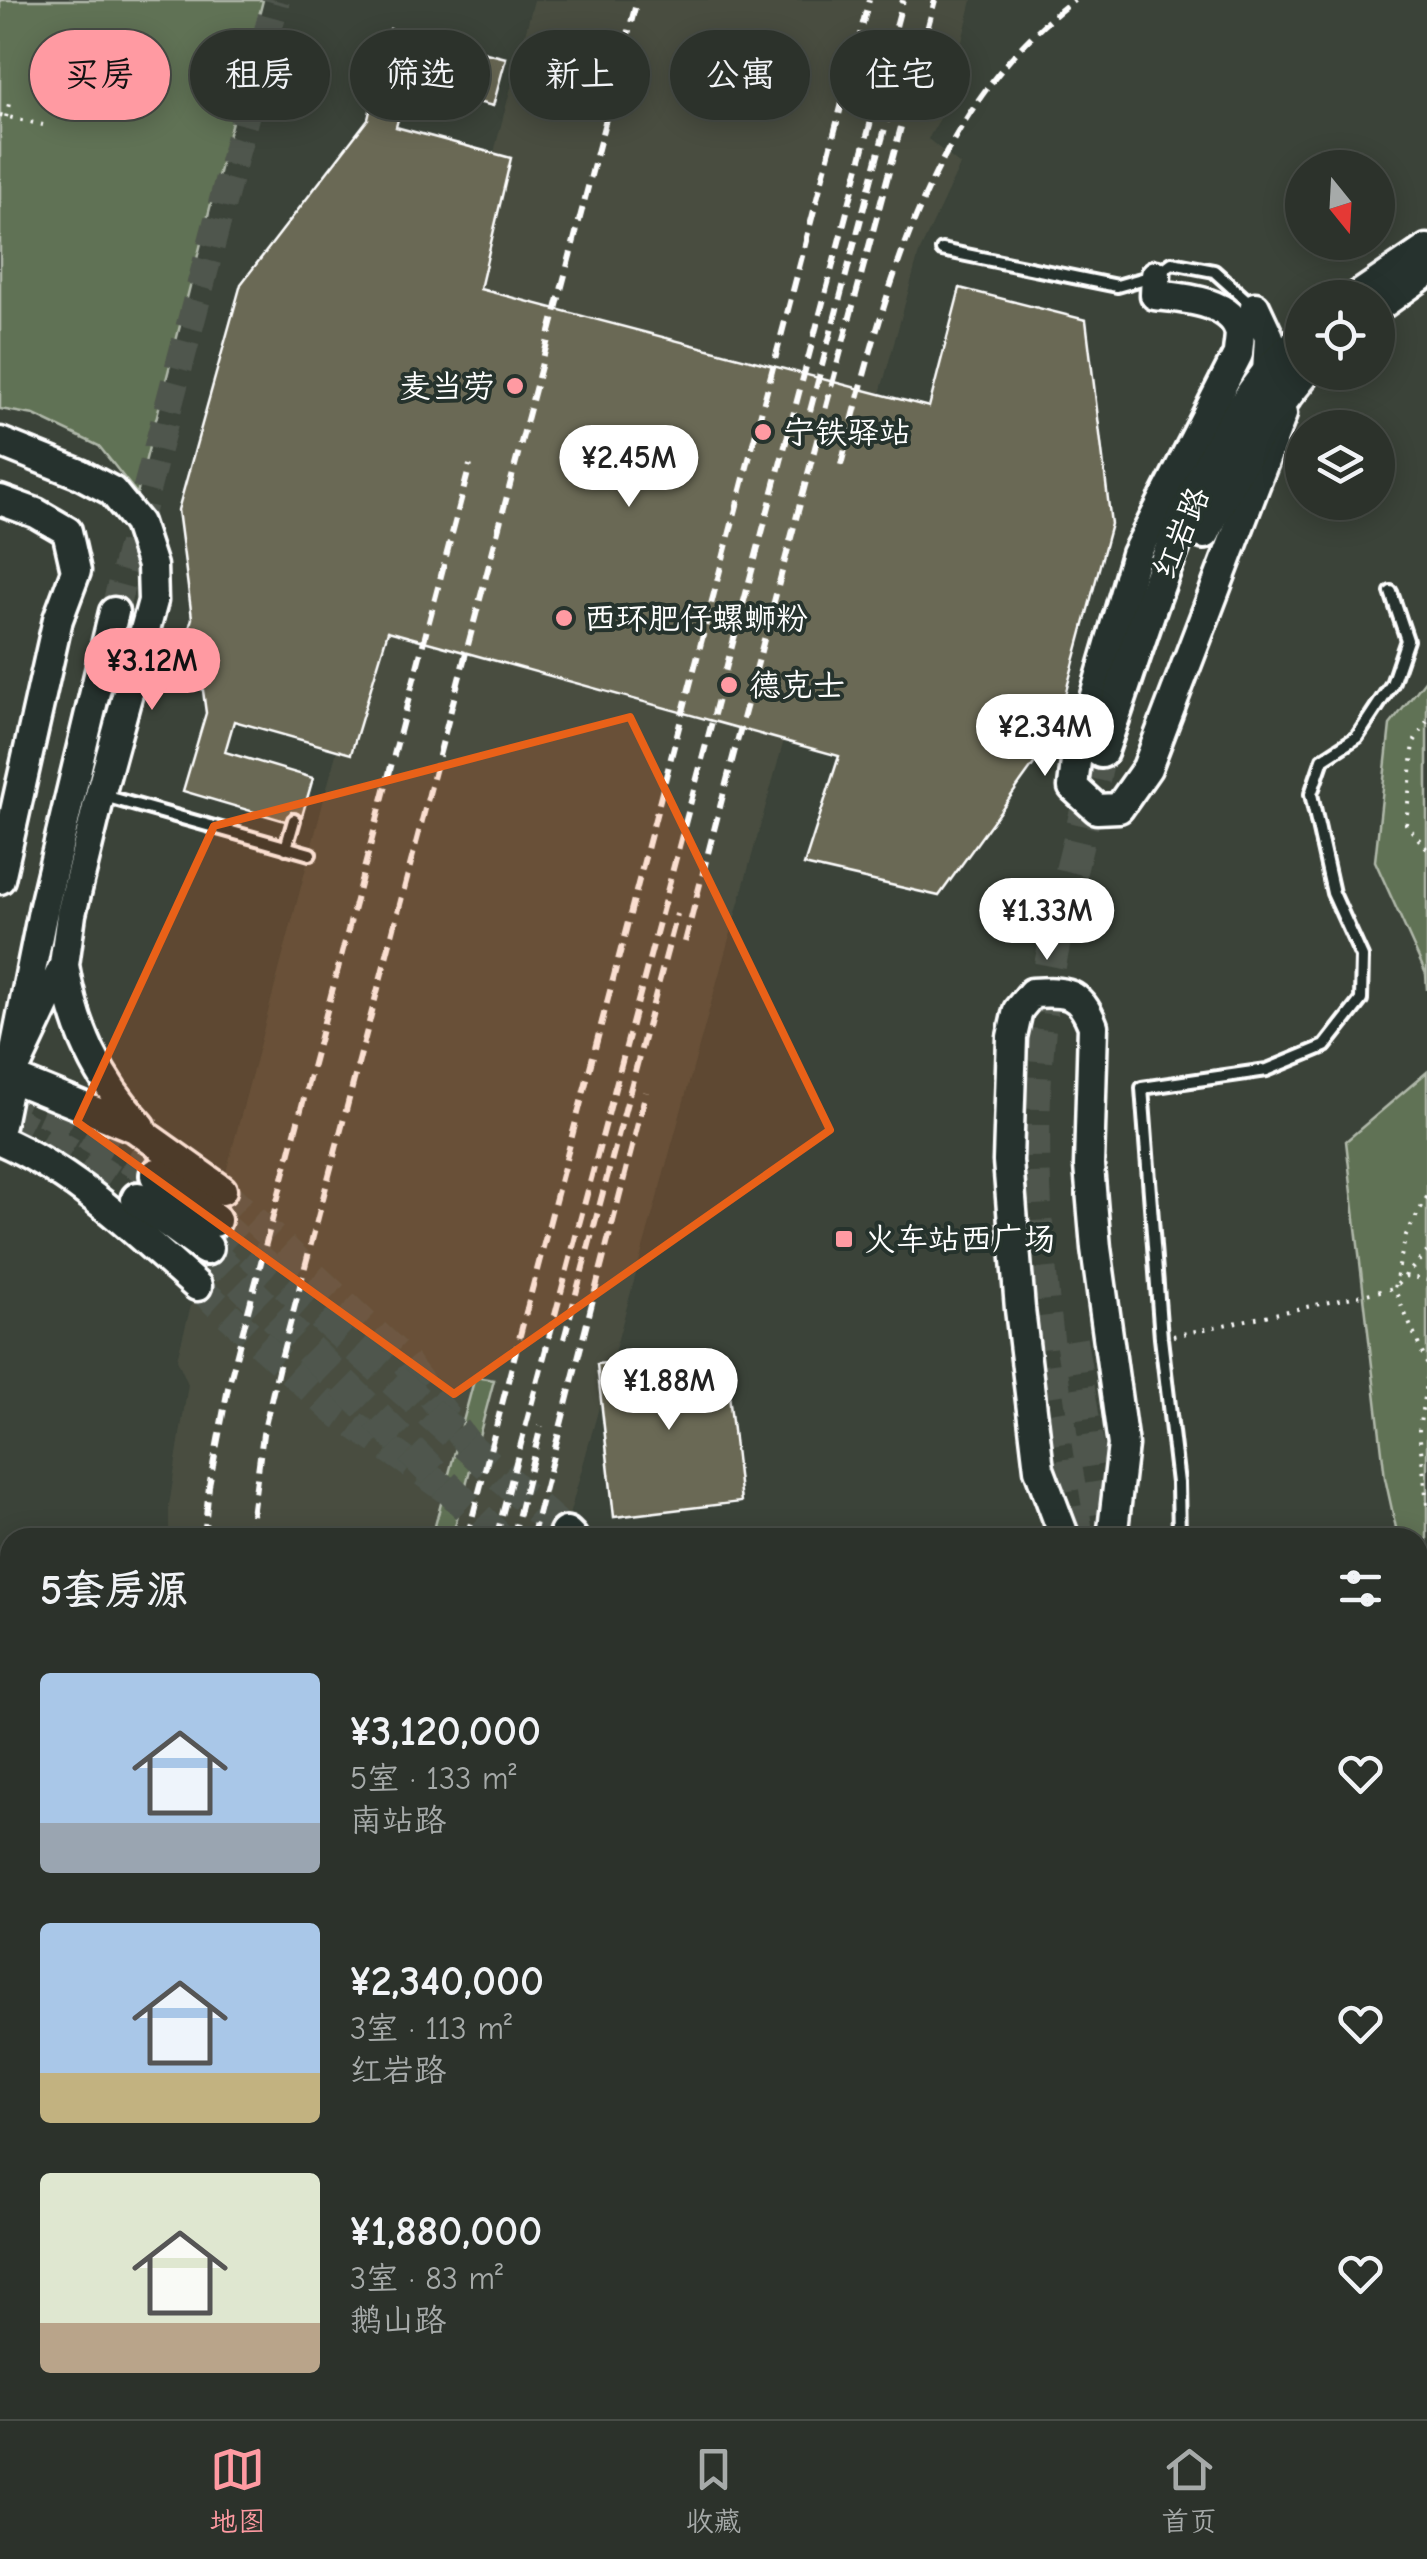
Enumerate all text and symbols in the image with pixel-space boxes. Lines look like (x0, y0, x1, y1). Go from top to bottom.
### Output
chip: 买房 (30, 30, 170, 120)
chip: 租房 (190, 30, 330, 120)
chip: 筛选 (350, 30, 490, 120)
chip: 新上 (510, 30, 650, 120)
chip: 公寓 (670, 30, 810, 120)
chip: 住宅 (830, 30, 970, 120)
north arrow (1285, 150, 1395, 260)
map controls (1285, 150, 1395, 520)
button: locate (1285, 280, 1395, 390)
place label: 麦当劳 (399, 368, 495, 405)
marker: 麦当劳 (504, 375, 526, 397)
button: layers (1285, 410, 1395, 520)
place label: 宁铁驿站 (783, 414, 911, 451)
marker: 宁铁驿站 (752, 421, 774, 443)
pin: ¥2.45M (548, 425, 710, 510)
text: ¥2.45M (581, 439, 677, 476)
street label: 红岩路 (1145, 482, 1217, 584)
place label: 西环肥仔螺蛳粉 (584, 600, 808, 637)
marker: 西环肥仔螺蛳粉 (553, 607, 575, 629)
pin: ¥3.12M (71, 628, 233, 713)
text: ¥3.12M (106, 642, 198, 679)
place label: 德克士 (749, 667, 845, 704)
marker: 德克士 (718, 674, 740, 696)
pin: ¥2.34M (964, 694, 1126, 779)
text: ¥2.34M (998, 708, 1092, 745)
pin: ¥1.33M (966, 878, 1128, 963)
text: ¥1.33M (1001, 892, 1093, 929)
place label: 火车站西广场 (864, 1221, 1056, 1258)
marker: 火车站西广场 (833, 1228, 855, 1250)
pin: ¥1.88M (588, 1348, 750, 1433)
text: ¥1.88M (623, 1362, 715, 1399)
icon: filters (1333, 1561, 1388, 1616)
text: 5套房源 (40, 1566, 188, 1615)
text: ¥3,120,000 (350, 1707, 541, 1756)
icon: home (120, 1713, 240, 1833)
icon: heart (1333, 1746, 1388, 1801)
text: 5室 · 133 m² (350, 1760, 517, 1797)
text: 南站路 (350, 1802, 446, 1839)
text: ¥2,340,000 (350, 1957, 544, 2006)
icon: home (120, 1963, 240, 2083)
icon: heart (1333, 1996, 1388, 2051)
text: 3室 · 113 m² (350, 2010, 512, 2047)
text: 红岩路 (350, 2052, 446, 2089)
text: ¥1,880,000 (350, 2207, 542, 2256)
icon: home (120, 2213, 240, 2333)
icon: heart (1333, 2246, 1388, 2301)
text: 3室 · 83 m² (350, 2260, 503, 2297)
text: 鹅山路 (350, 2302, 446, 2339)
tab: 地图 (210, 2442, 266, 2539)
tab: 收藏 (685, 2442, 741, 2539)
tab: 首页 (1161, 2442, 1217, 2539)

